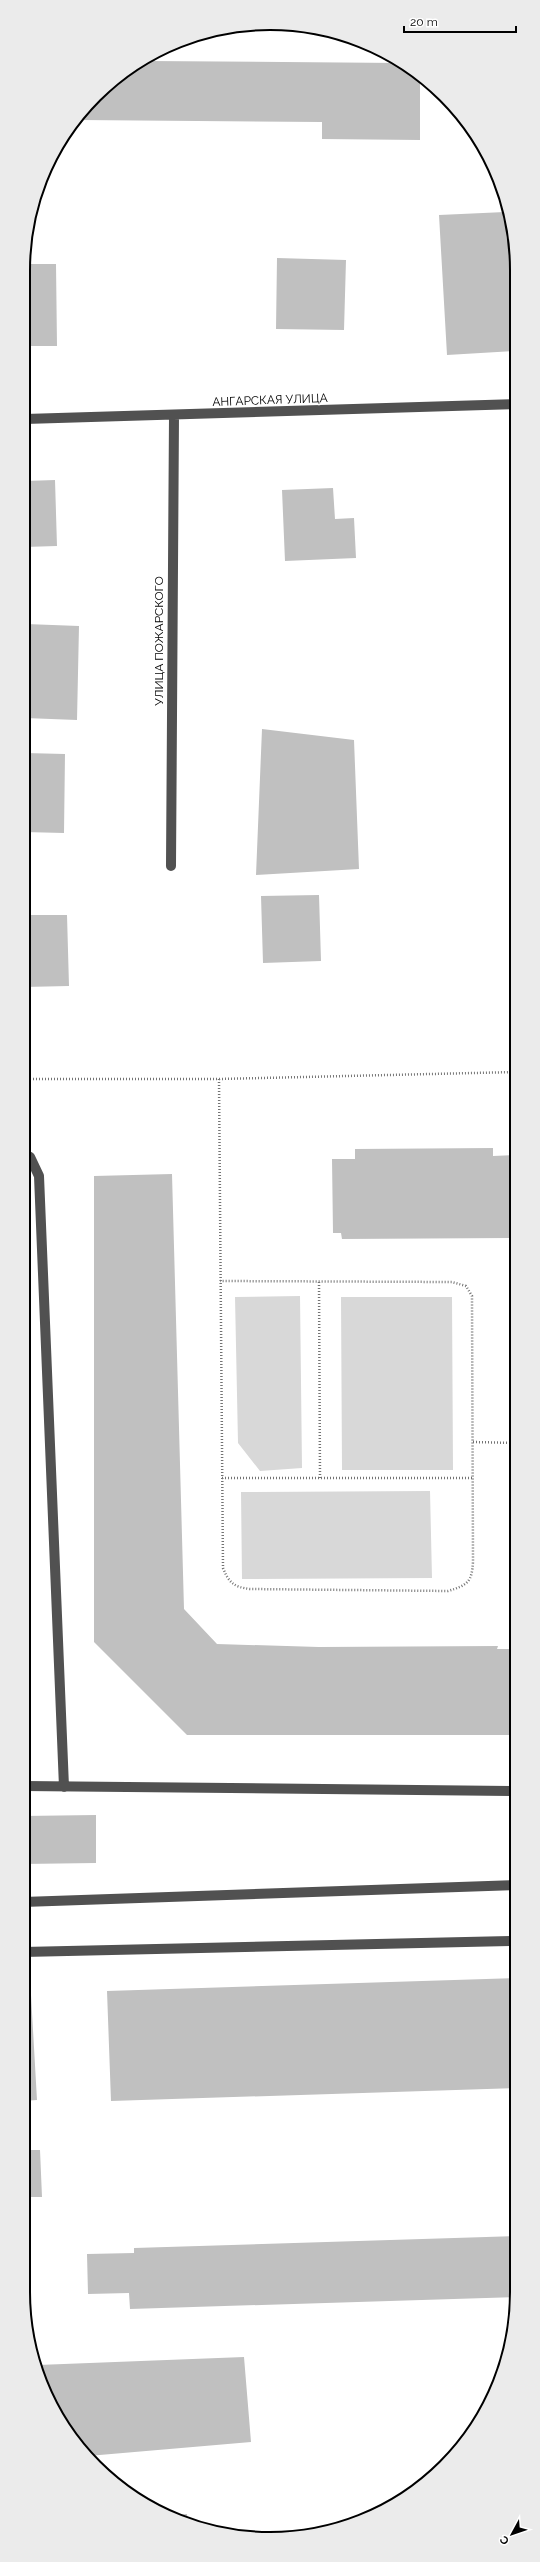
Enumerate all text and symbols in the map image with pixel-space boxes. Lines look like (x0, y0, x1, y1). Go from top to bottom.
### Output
scale bar (404, 8, 516, 34)
text: 20 m (410, 15, 438, 29)
street label: АНГАРСКАЯ УЛИЦА (212, 391, 328, 409)
street label: УЛИЦА ПОЖАРСКОГО (152, 576, 166, 706)
north arrow (492, 2514, 532, 2554)
text: С (497, 2533, 512, 2547)

